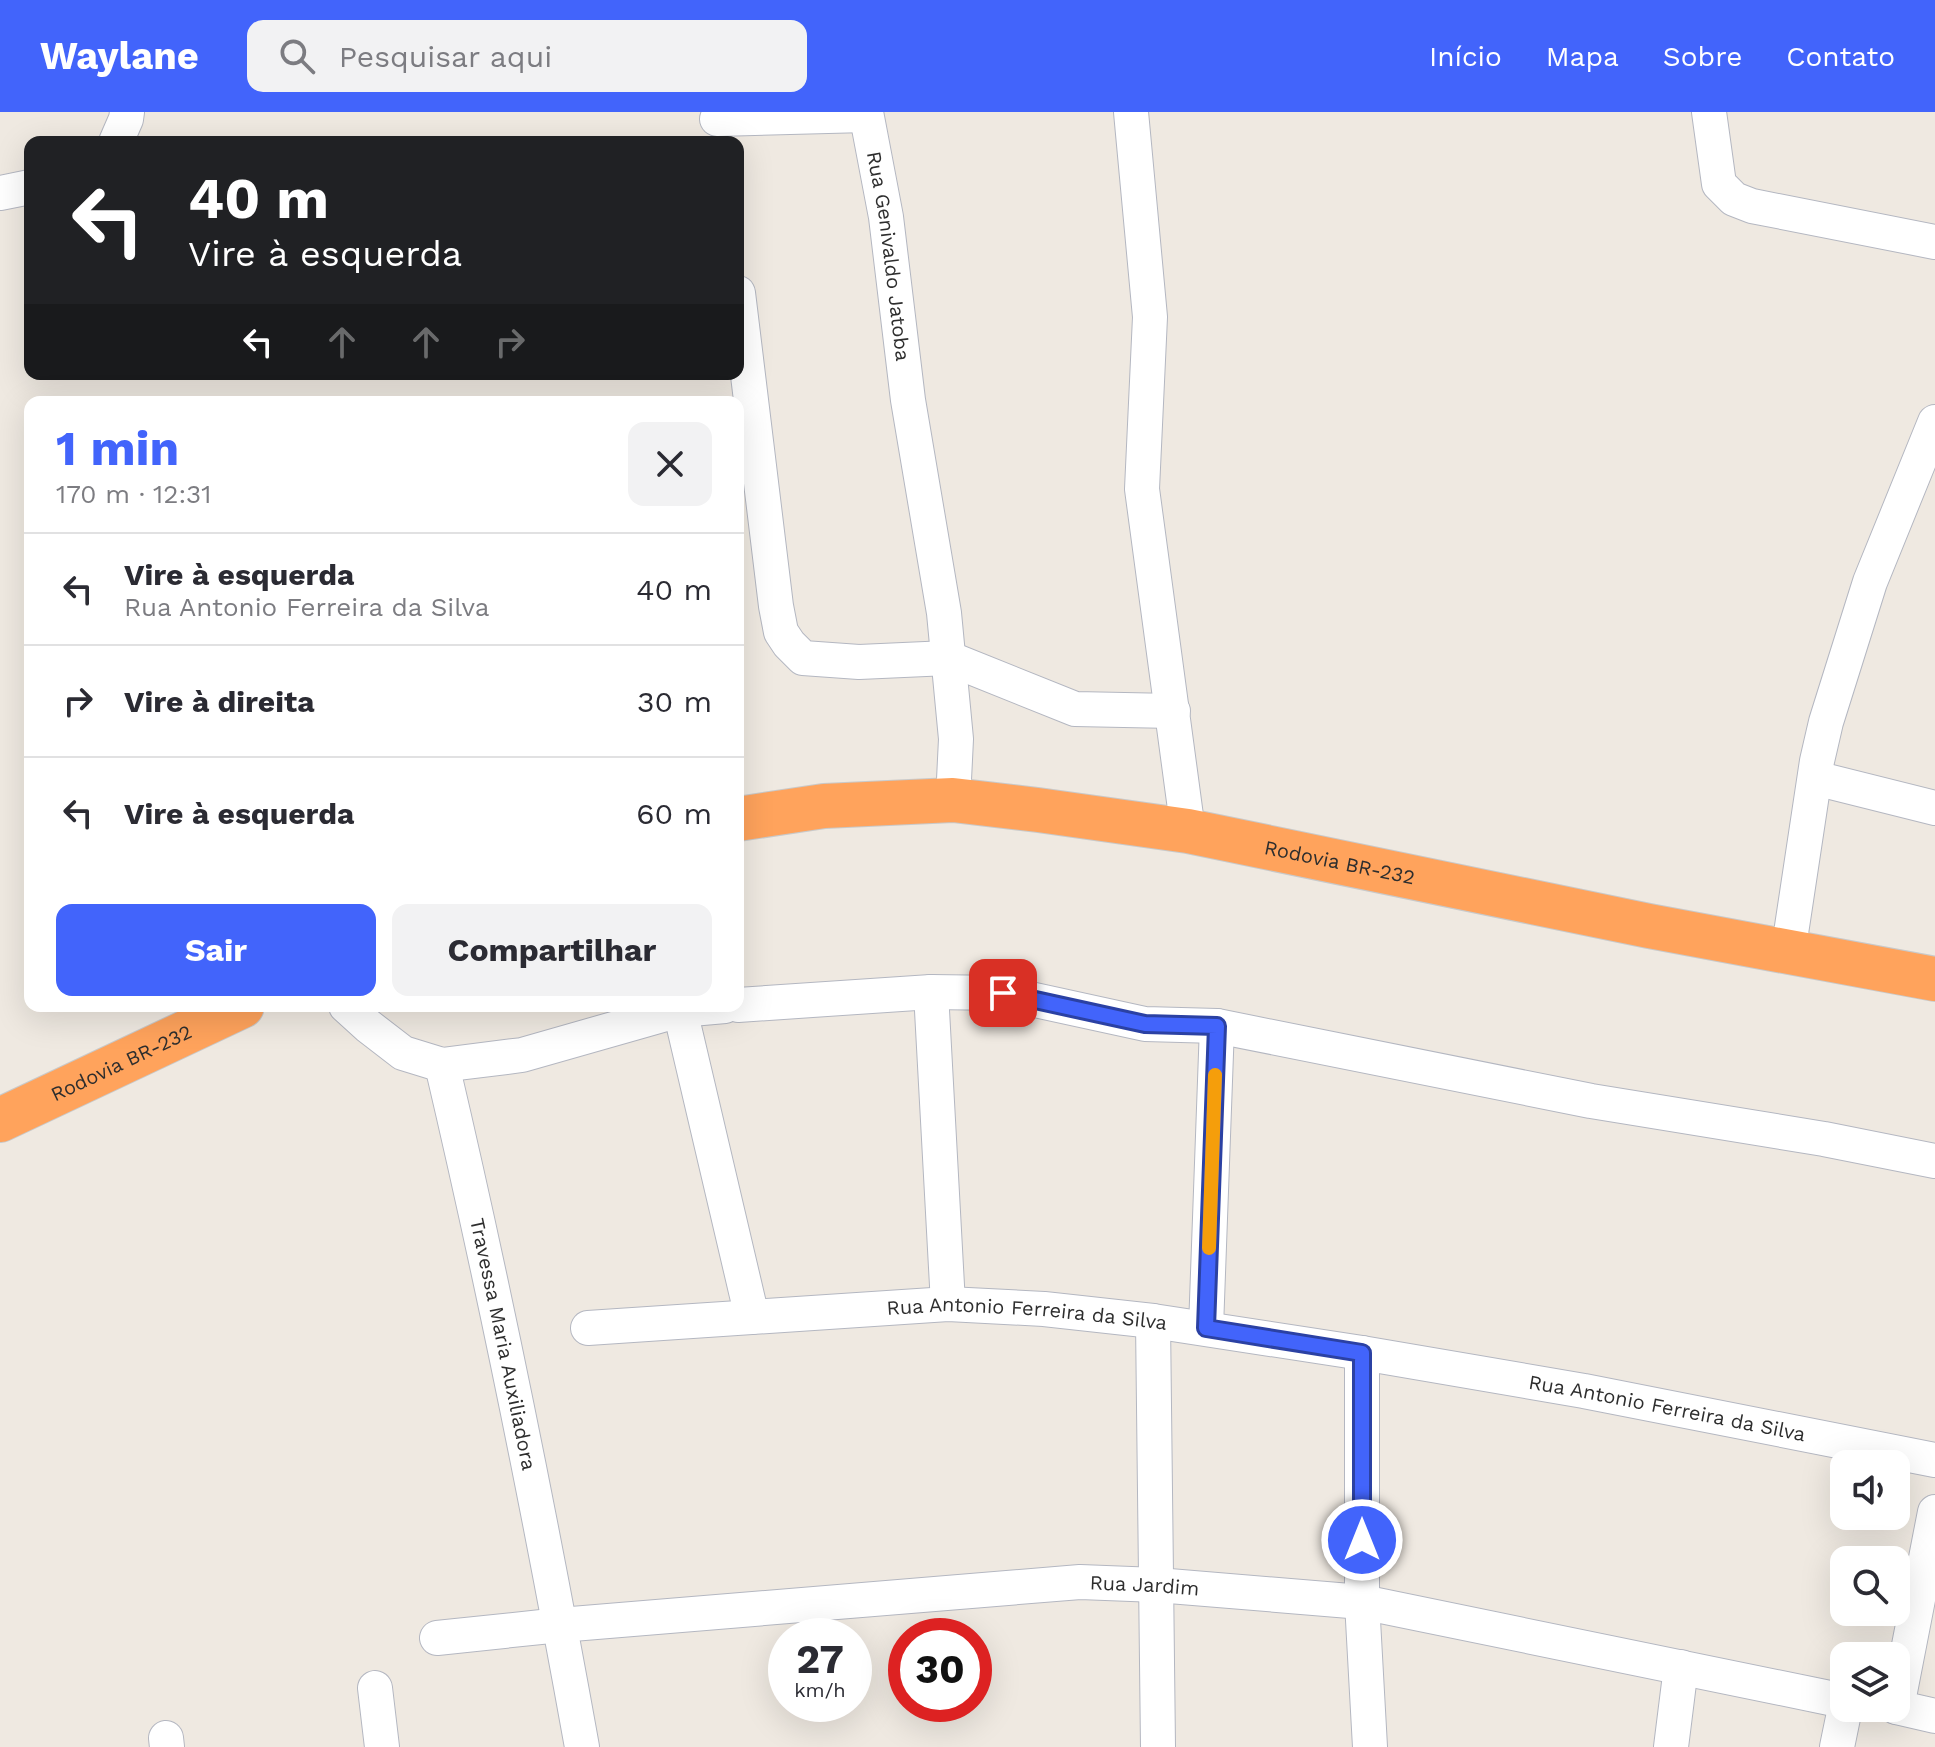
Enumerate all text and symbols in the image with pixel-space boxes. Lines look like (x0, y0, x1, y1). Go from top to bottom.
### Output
search box (247, 20, 807, 92)
text: Waylane (40, 34, 199, 78)
icon: search (275, 34, 319, 78)
text: Pesquisar aqui (339, 39, 552, 74)
text: Início (1429, 40, 1502, 73)
text: Mapa (1546, 40, 1619, 73)
text: Sobre (1663, 40, 1742, 73)
text: Contato (1786, 40, 1895, 73)
street label: Rua Genivaldo Jatoba (862, 149, 915, 362)
text: 40 m (188, 166, 329, 232)
icon: left (56, 168, 160, 272)
text: Vire à esquerda (188, 233, 462, 275)
icon: left (236, 320, 280, 364)
icon: ahead (320, 320, 364, 364)
icon: ahead (404, 320, 448, 364)
icon: right (488, 320, 532, 364)
text: 1 min (56, 420, 179, 477)
button: close (628, 422, 712, 506)
text: 170 m · 12:31 (56, 479, 211, 509)
text: Vire à esquerda (124, 557, 354, 592)
icon: left (56, 567, 100, 611)
text: 40 m (636, 572, 712, 607)
text: Rua Antonio Ferreira da Silva (124, 592, 489, 622)
icon: right (56, 679, 100, 723)
text: Vire à direita (124, 684, 315, 719)
text: 30 m (637, 684, 712, 719)
icon: left (56, 791, 100, 835)
text: Vire à esquerda (124, 796, 354, 831)
text: 60 m (636, 796, 712, 831)
street label: Rodovia BR-232 (1262, 835, 1417, 889)
button: Sair (56, 904, 376, 996)
button: Compartilhar (392, 904, 712, 996)
pin (969, 959, 1037, 1027)
icon: arrive (981, 971, 1025, 1015)
street label: Rodovia BR-232 (47, 1019, 196, 1106)
street label: Travessa Maria Auxiliadora (465, 1216, 541, 1472)
street label: Rua Antonio Ferreira da Silva (886, 1292, 1169, 1335)
street label: Rua Antonio Ferreira da Silva (1527, 1370, 1808, 1446)
map controls (1830, 1450, 1910, 1722)
button: sound (1830, 1450, 1910, 1530)
position arrow (1320, 1498, 1404, 1582)
button: search (1830, 1546, 1910, 1626)
street label: Rua Jardim (1089, 1570, 1200, 1600)
speed limit sign: 30 (888, 1618, 992, 1722)
text: 27 (796, 1636, 844, 1683)
button: layers (1830, 1642, 1910, 1722)
text: km/h (794, 1678, 846, 1702)

